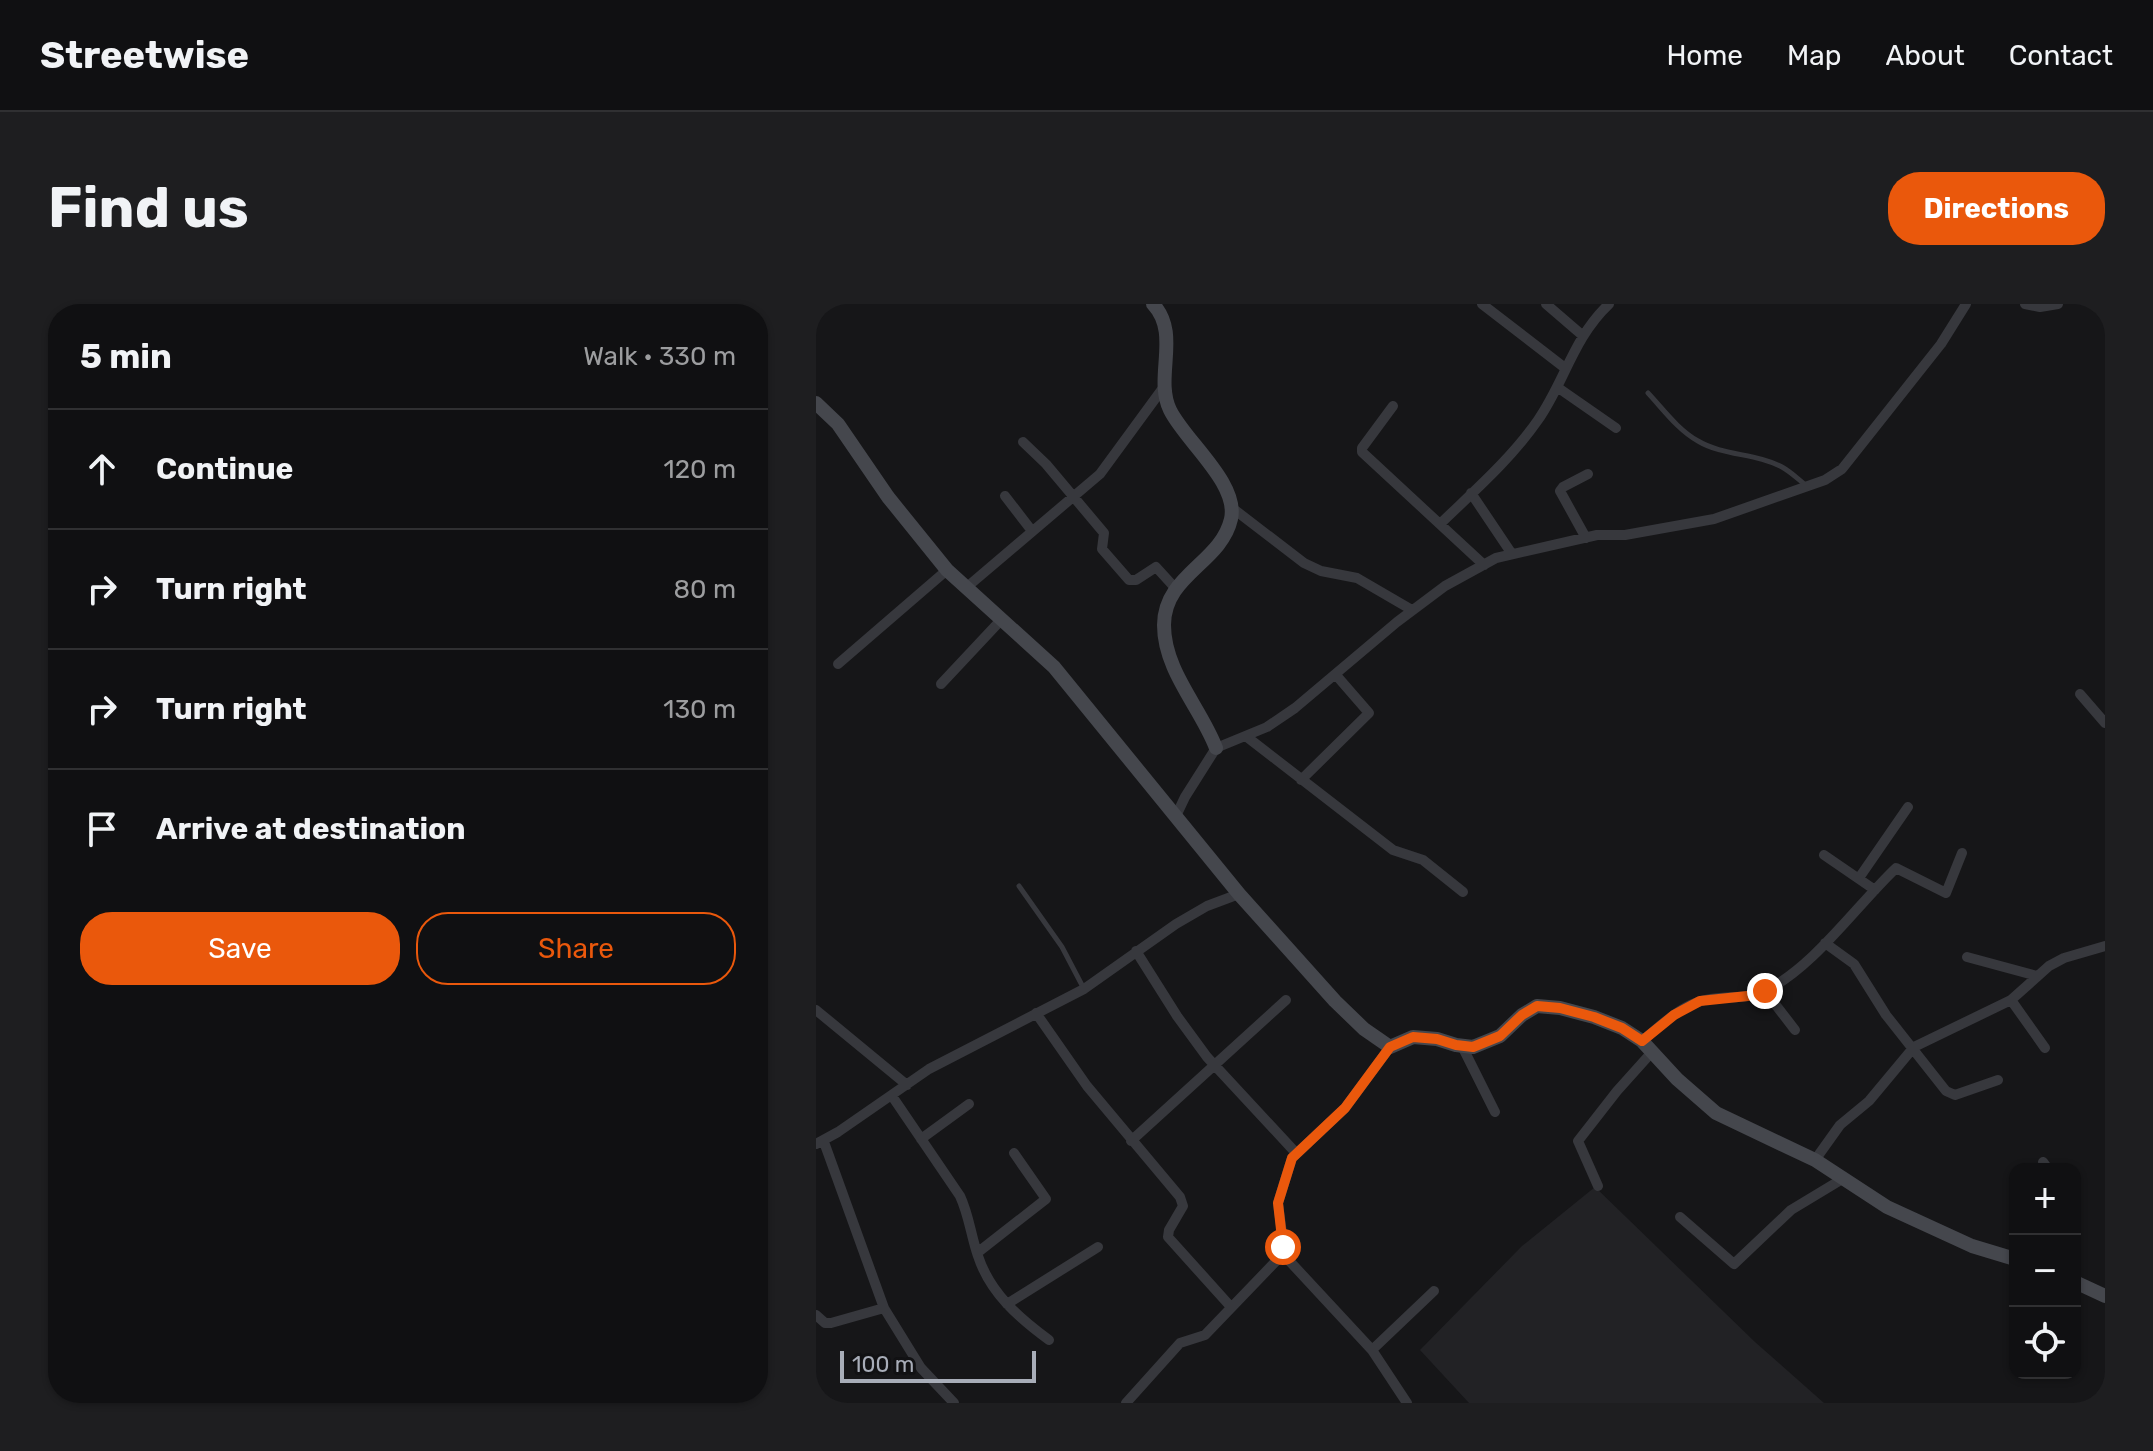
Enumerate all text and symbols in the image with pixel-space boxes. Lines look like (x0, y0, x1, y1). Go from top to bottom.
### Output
text: Streetwise (40, 32, 249, 78)
text: Home (1666, 39, 1743, 72)
text: Map (1787, 39, 1841, 72)
text: About (1885, 39, 1965, 72)
text: Contact (2009, 39, 2113, 72)
button: Directions (1888, 172, 2105, 245)
text: Find us (48, 175, 249, 241)
text: 5 min (80, 336, 172, 377)
text: Walk · 330 m (583, 341, 736, 372)
icon: ahead (80, 447, 124, 491)
text: Continue (156, 451, 293, 487)
text: 120 m (664, 454, 736, 485)
icon: right (80, 567, 124, 611)
text: Turn right (156, 571, 307, 607)
text: 80 m (673, 574, 736, 605)
icon: right (80, 687, 124, 731)
text: Turn right (156, 691, 307, 727)
text: 130 m (663, 694, 736, 725)
icon: arrive (80, 807, 124, 851)
text: Arrive at destination (156, 811, 466, 847)
button: Save (80, 912, 400, 985)
button: Share (416, 912, 736, 985)
route end (1747, 973, 1783, 1009)
map controls (2009, 1163, 2081, 1379)
button: + (2009, 1163, 2081, 1235)
route start (1265, 1229, 1301, 1265)
button: − (2009, 1235, 2081, 1307)
button: locate (2009, 1307, 2081, 1379)
scale bar (840, 1347, 1036, 1383)
text: 100 m (852, 1351, 914, 1378)

